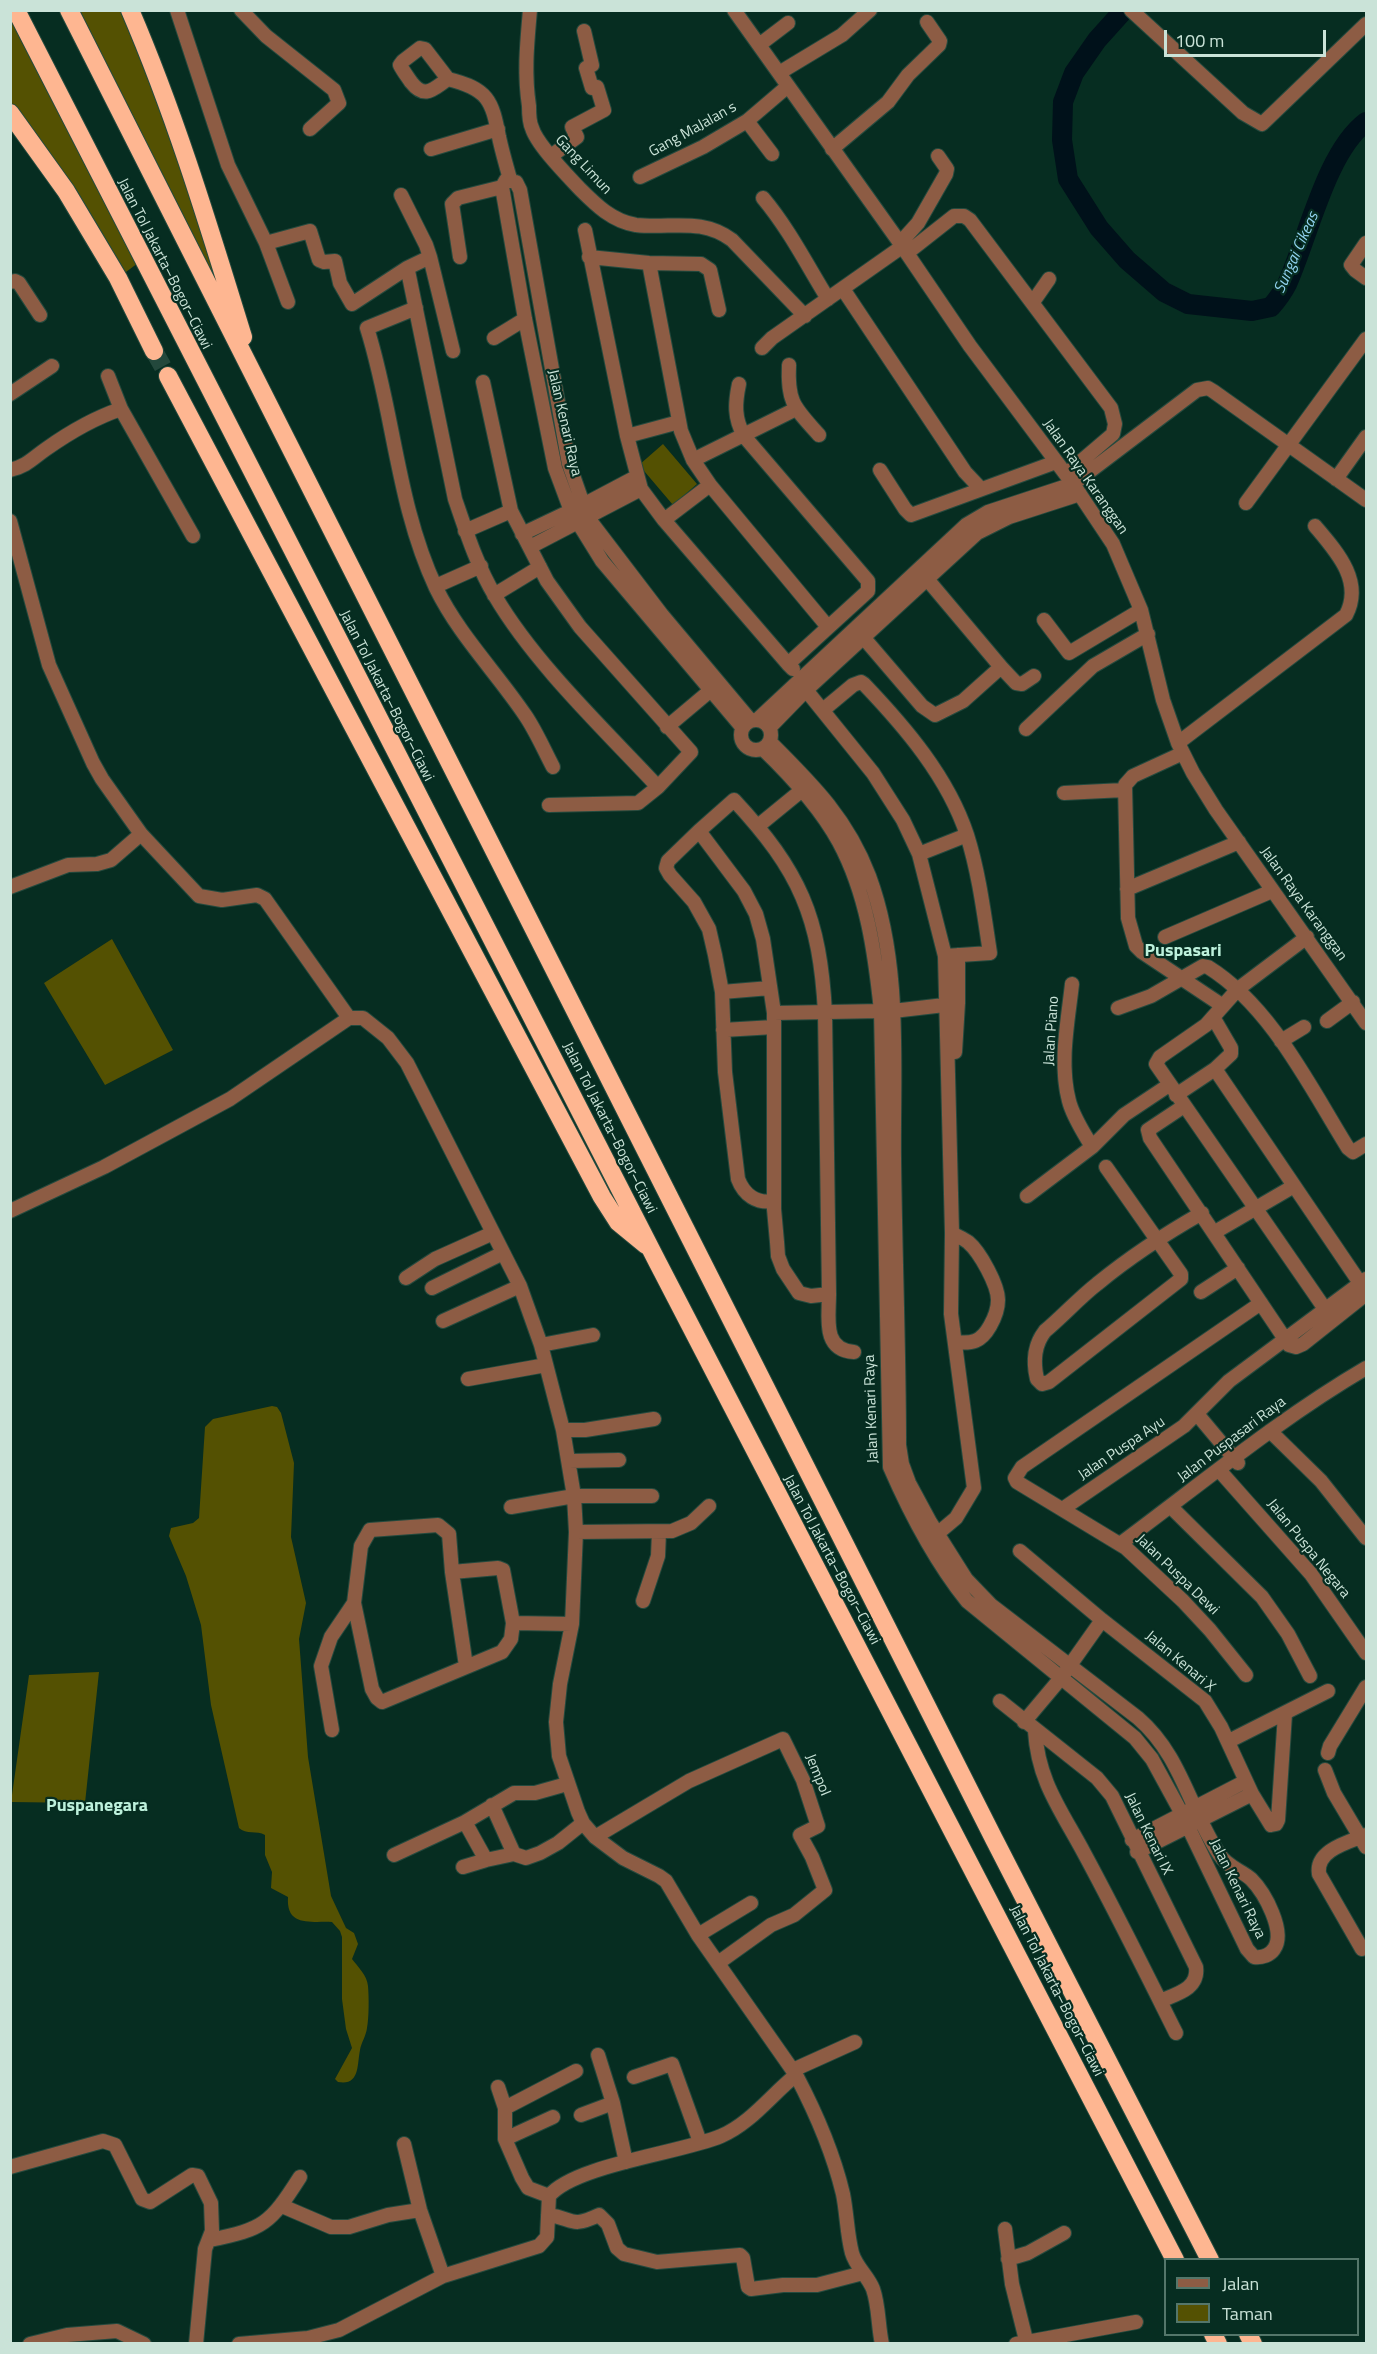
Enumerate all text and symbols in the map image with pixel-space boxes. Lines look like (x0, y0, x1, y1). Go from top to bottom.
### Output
scale bar (1167, 18, 1329, 56)
text: 100 m (1175, 27, 1224, 54)
street label: Gang MaJalan s (646, 99, 740, 161)
street label: Gang Limun (551, 131, 615, 199)
street label: Jalan Tol Jakarta–Bogor–Ciawi (113, 175, 215, 353)
water label: Sungai Cikeas (1271, 209, 1323, 297)
street label: Jalan Kenari Raya (543, 368, 585, 478)
street label: Jalan Raya Karanggan (1038, 416, 1132, 538)
street label: Jalan Tol Jakarta–Bogor–Ciawi (335, 607, 437, 785)
street label: Jalan Raya Karanggan (1256, 843, 1350, 965)
district label: Puspasari (1144, 941, 1222, 963)
street label: Jalan Piano (1041, 996, 1063, 1066)
street label: Jalan Tol Jakarta–Bogor–Ciawi (558, 1039, 660, 1217)
street label: Jalan Kenari Raya (861, 1354, 883, 1464)
street label: Jalan Puspasari Raya (1174, 1393, 1290, 1487)
street label: Jalan Puspa Ayu (1075, 1413, 1169, 1485)
street label: Jalan Tol Jakarta–Bogor–Ciawi (779, 1472, 883, 1648)
street label: Jalan Puspa Negara (1263, 1496, 1353, 1602)
street label: Jalan Puspa Dewi (1132, 1531, 1222, 1619)
street label: Jalan Kenari X (1141, 1628, 1219, 1696)
street label: Jempol (800, 1751, 834, 1799)
street label: Jalan Kenari IX (1120, 1790, 1176, 1878)
district label: Puspanegara (46, 1796, 148, 1818)
street label: Jalan Kenari Raya (1205, 1836, 1269, 1942)
street label: Jalan Tol Jakarta–Bogor–Ciawi (1005, 1902, 1107, 2080)
legend (1164, 2258, 1359, 2336)
text: Jalan (1222, 2270, 1259, 2297)
text: Taman (1222, 2300, 1273, 2327)

